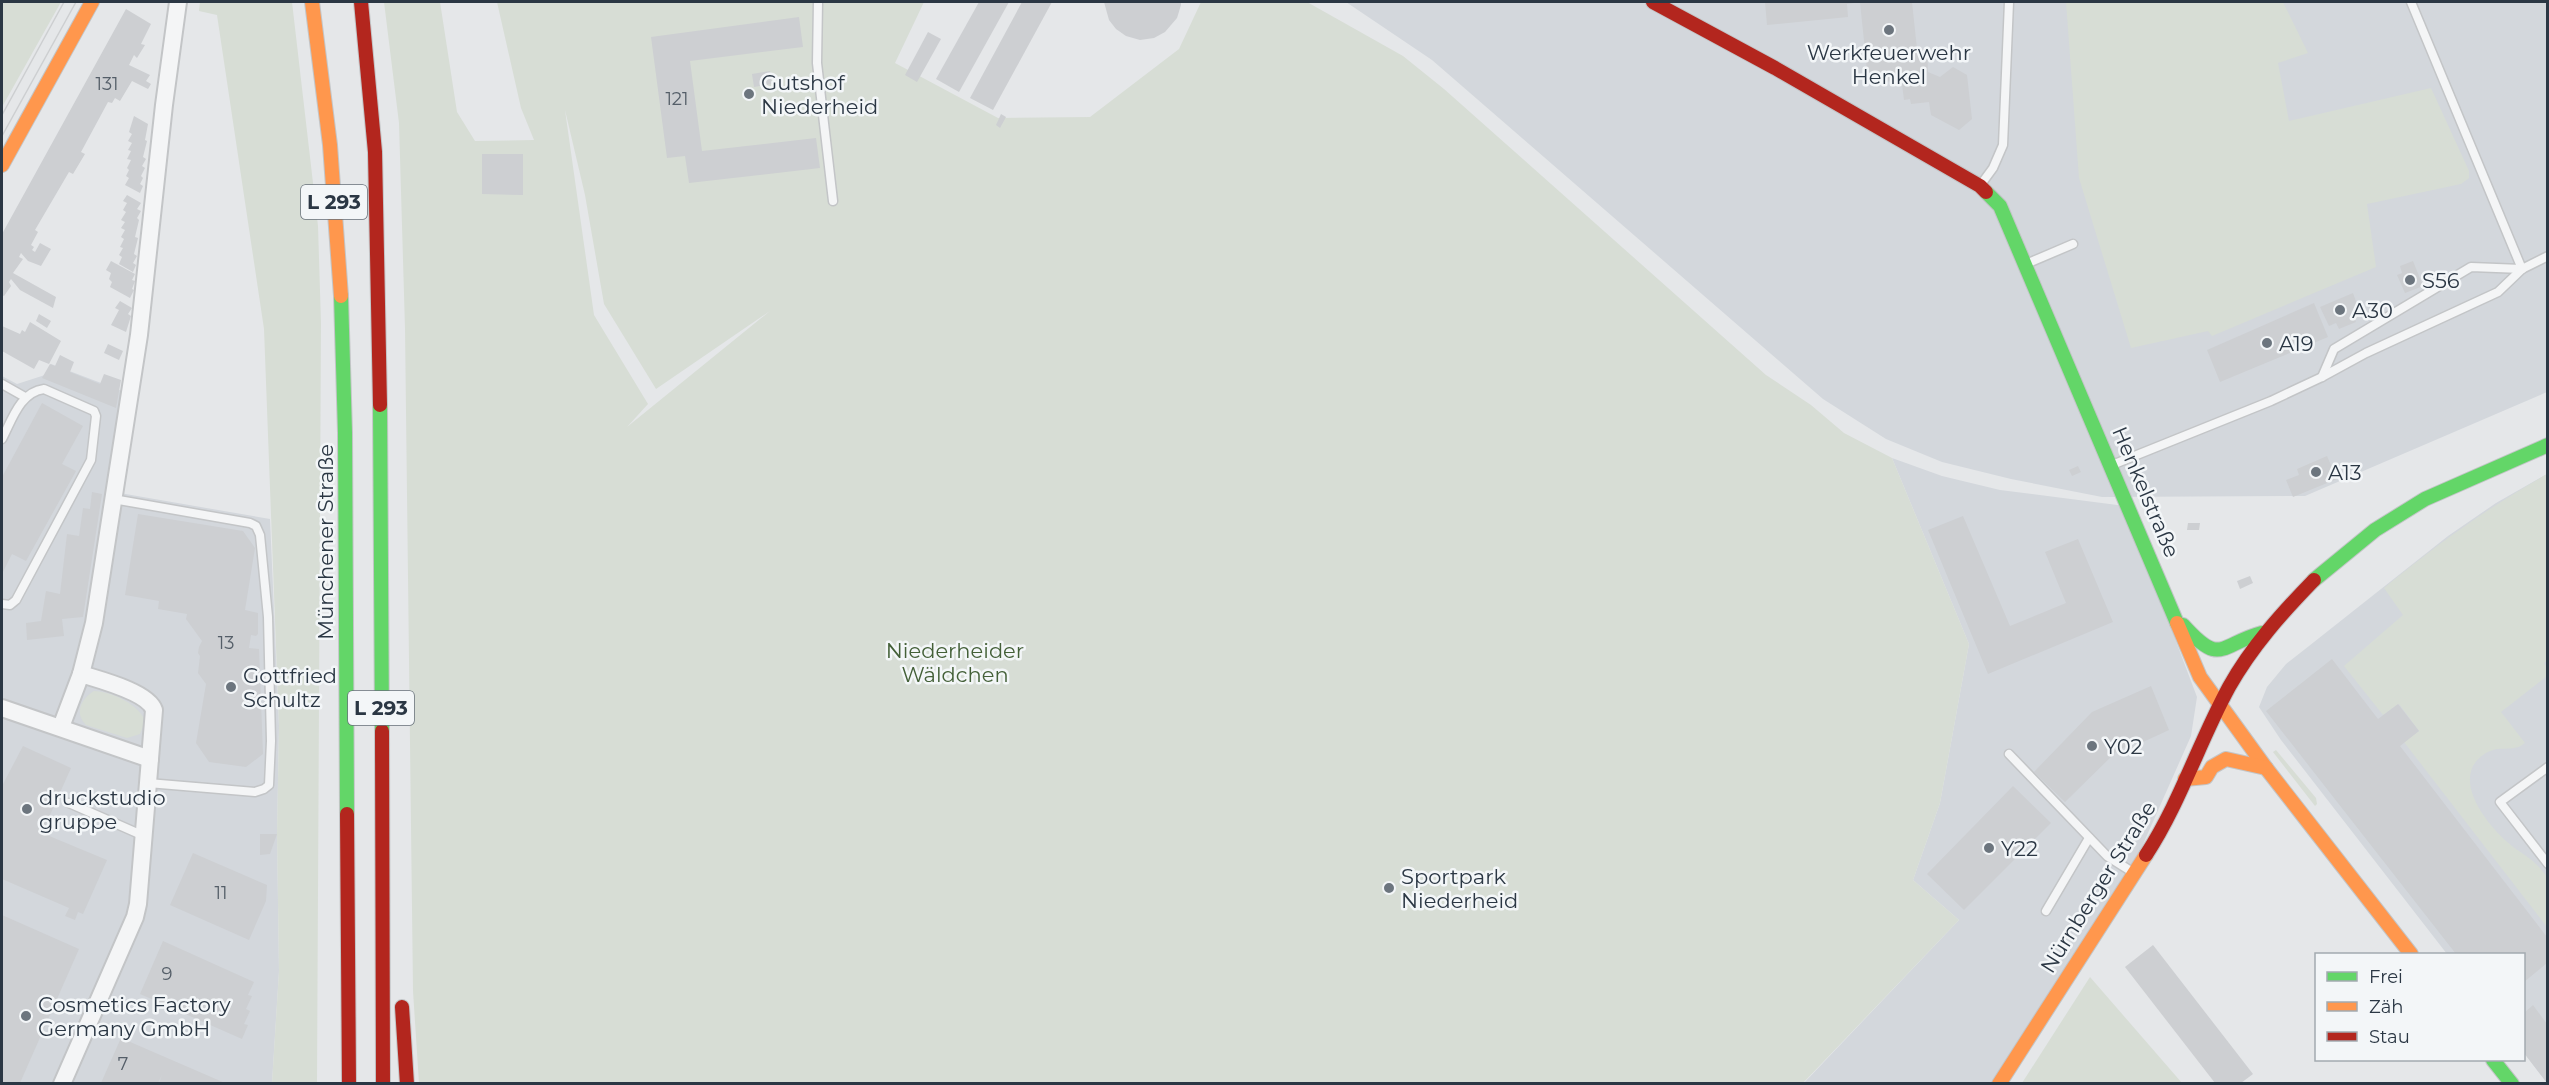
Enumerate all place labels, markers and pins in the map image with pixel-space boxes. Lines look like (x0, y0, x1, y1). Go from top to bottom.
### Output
marker: Werkfeuerwehr Henkel (1882, 23, 1896, 37)
place label: Werkfeuerwehr Henkel (1807, 40, 1971, 89)
place label: Gutshof Niederheid (761, 70, 878, 119)
marker: Gutshof Niederheid (742, 87, 756, 101)
place label: S56 (2422, 268, 2460, 293)
marker: S56 (2403, 273, 2417, 287)
place label: A30 (2352, 298, 2393, 323)
marker: A30 (2333, 303, 2347, 317)
place label: A19 (2279, 331, 2314, 356)
marker: A19 (2260, 336, 2274, 350)
place label: A13 (2328, 460, 2362, 485)
marker: A13 (2309, 465, 2323, 479)
place label: Gottfried Schultz (243, 663, 337, 712)
marker: Gottfried Schultz (224, 680, 238, 694)
place label: Y02 (2104, 734, 2143, 759)
marker: Y02 (2085, 739, 2099, 753)
place label: druckstudio gruppe (39, 785, 166, 834)
marker: druckstudio gruppe (20, 802, 34, 816)
place label: Y22 (2001, 836, 2038, 861)
marker: Y22 (1982, 841, 1996, 855)
place label: Sportpark Niederheid (1401, 864, 1518, 913)
marker: Sportpark Niederheid (1382, 881, 1396, 895)
place label: Cosmetics Factory Germany GmbH (38, 992, 231, 1041)
marker: Cosmetics Factory Germany GmbH (19, 1009, 33, 1023)

